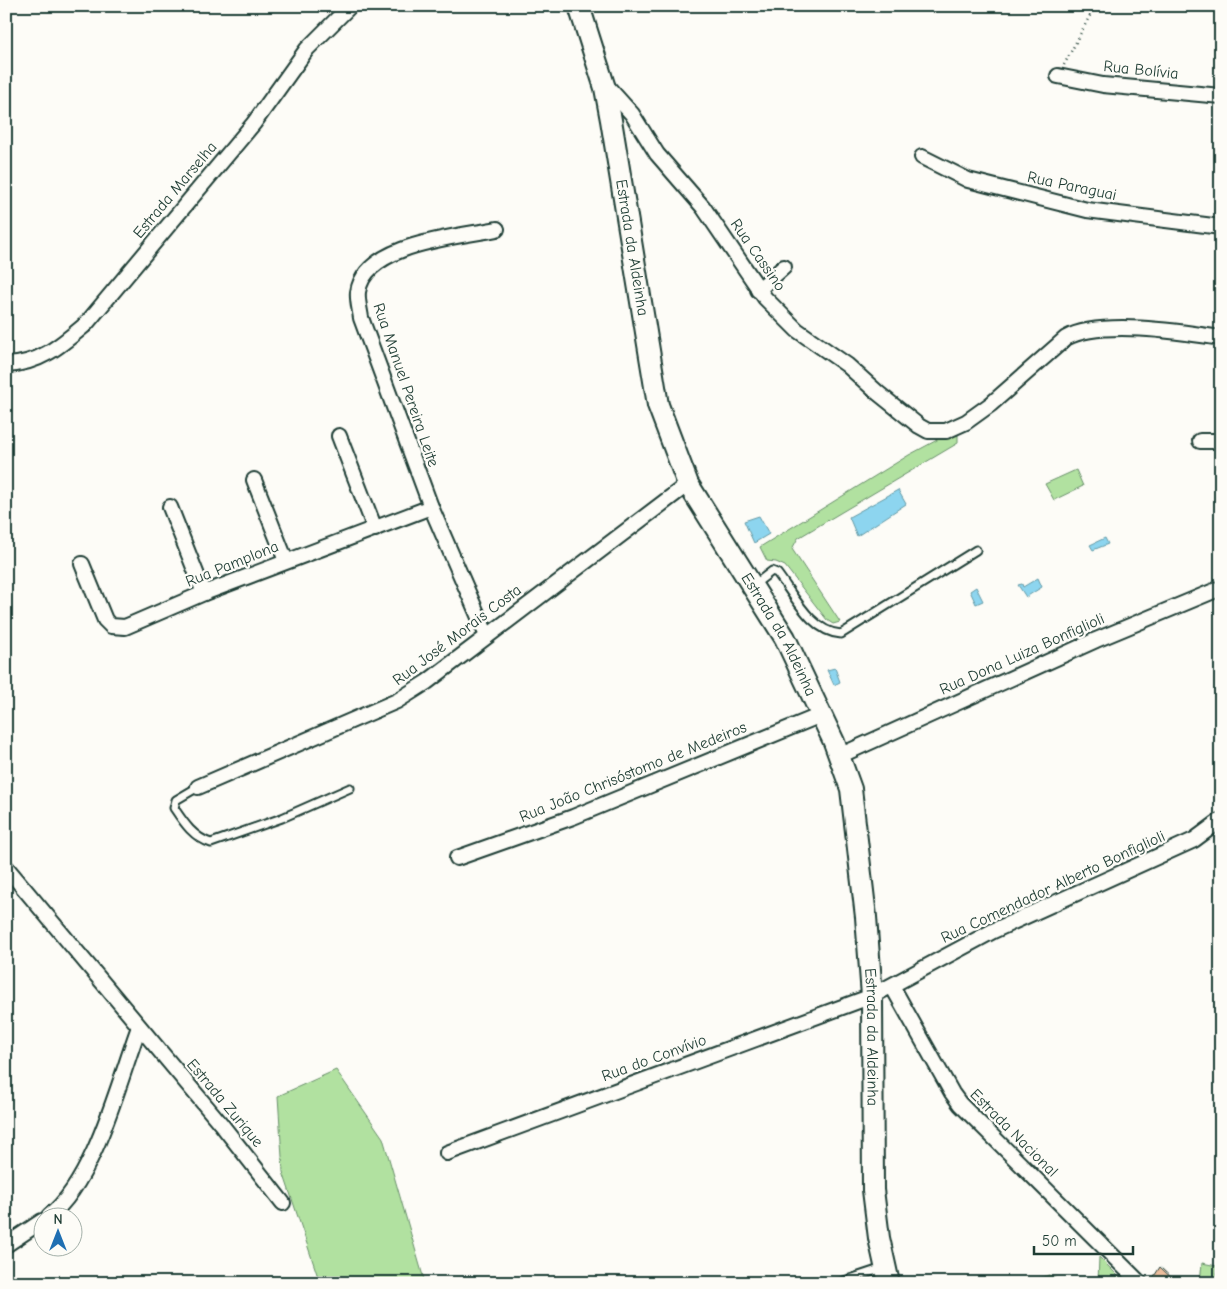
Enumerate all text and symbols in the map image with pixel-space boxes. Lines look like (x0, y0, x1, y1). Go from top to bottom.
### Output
street label: Rua Bolívia (1103, 57, 1179, 83)
street label: Estrada Marselha (129, 138, 221, 242)
street label: Rua Paraguai (1026, 168, 1118, 204)
street label: Estrada da Aldeinha (612, 178, 652, 317)
street label: Rua Cassino (727, 216, 789, 294)
street label: Rua Manuel Pereira Leite (369, 301, 443, 469)
street label: Rua Pamplona (183, 537, 281, 591)
street label: Estrada da Aldeinha (737, 570, 820, 699)
street label: Rua José Morais Costa (389, 581, 525, 689)
street label: Rua Dona Luiza Bonfiglioli (937, 609, 1107, 699)
street label: Rua João Chrisóstomo de Medeiros (517, 718, 749, 826)
street label: Rua Comendador Alberto Bonfiglioli (938, 827, 1168, 947)
street label: Estrada da Aldeinha (861, 967, 882, 1106)
street label: Rua do Convívio (599, 1031, 709, 1085)
street label: Estrada Zurique (183, 1055, 267, 1151)
street label: Estrada Nacional (966, 1085, 1062, 1181)
north arrow (32, 1206, 82, 1256)
text: N (53, 1211, 63, 1228)
scale bar (1034, 1224, 1133, 1256)
text: 50 m (1042, 1232, 1077, 1250)

